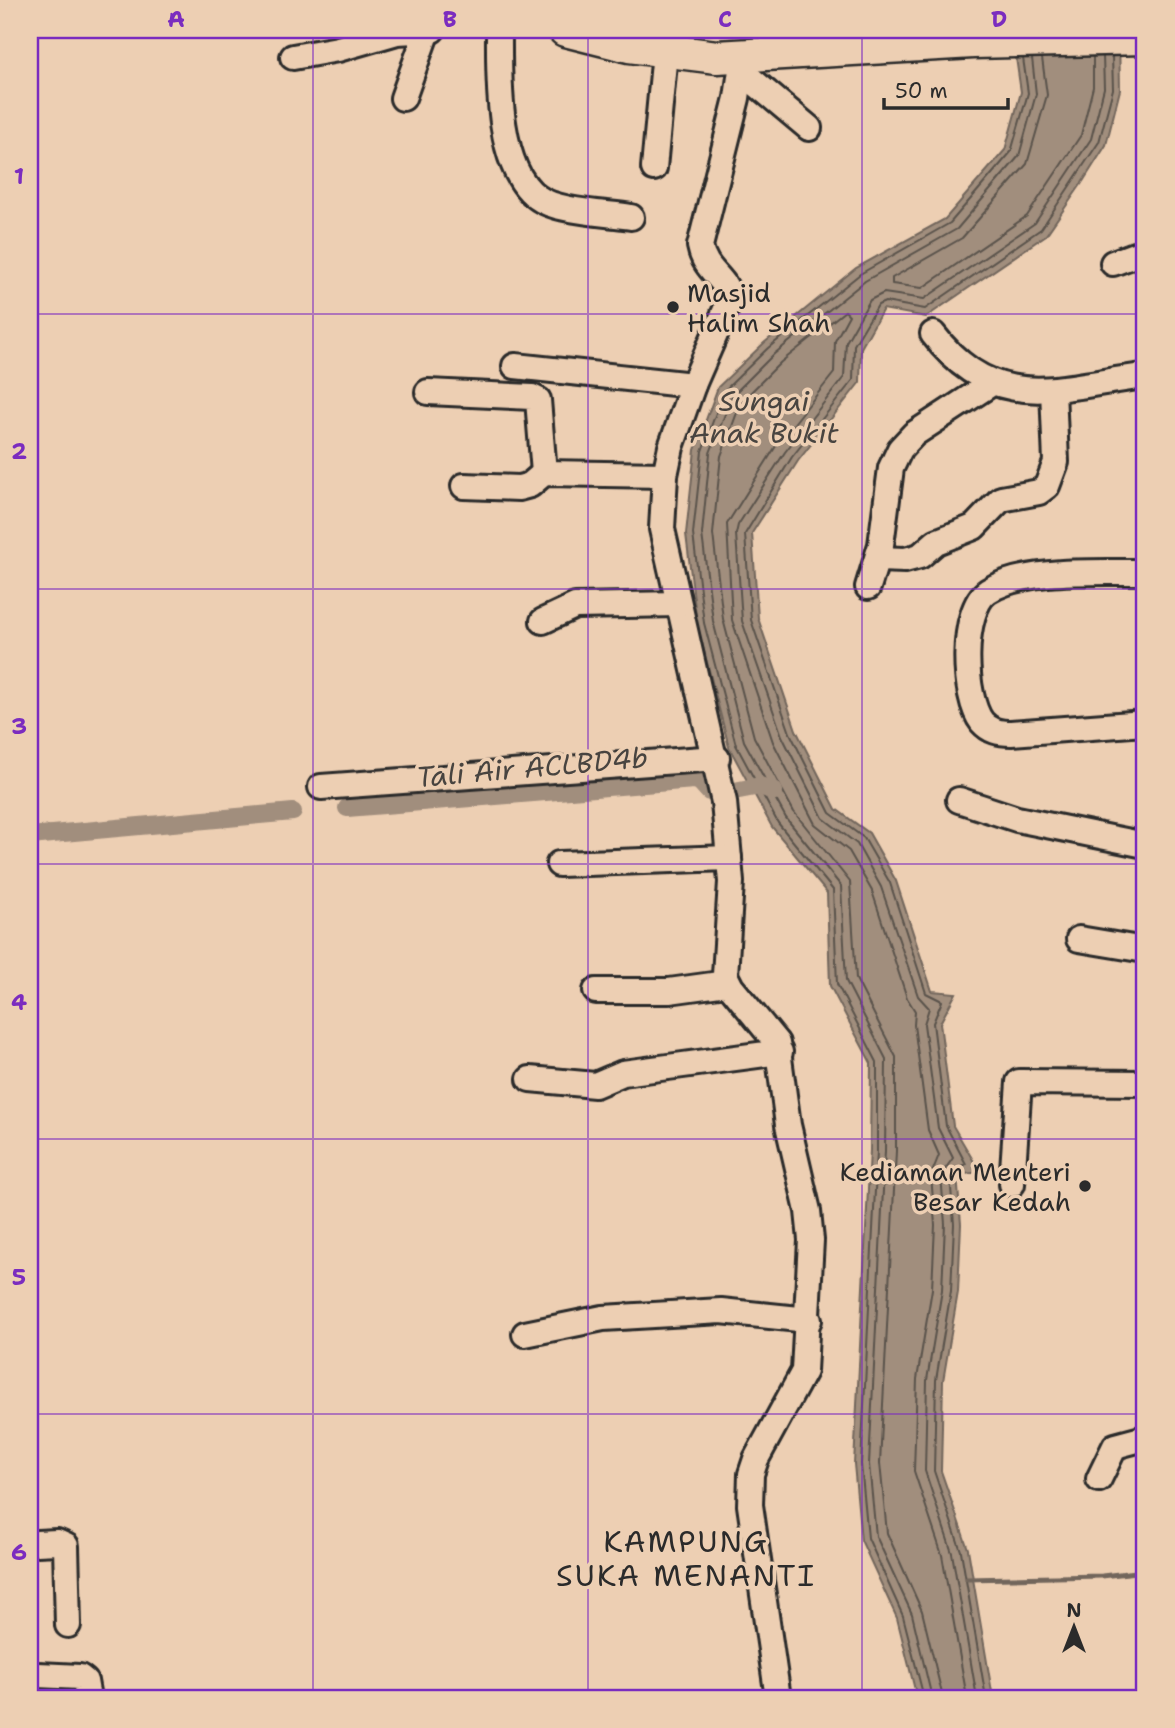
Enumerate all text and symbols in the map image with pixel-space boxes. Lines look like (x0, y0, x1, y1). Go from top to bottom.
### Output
text: A (167, 4, 185, 34)
text: B (443, 4, 457, 34)
text: C (718, 4, 732, 34)
text: D (991, 4, 1007, 34)
scale bar (884, 66, 1009, 110)
text: 50 m (895, 77, 948, 105)
text: 1 (14, 161, 24, 191)
place label: Masjid Halim Shah (687, 275, 830, 340)
marker: Masjid Halim Shah (665, 299, 681, 315)
water label: Sungai Anak Bukit (689, 382, 839, 452)
text: 2 (11, 436, 27, 466)
text: 3 (11, 711, 27, 741)
water label: Tali Air ACLBD4b (415, 738, 649, 796)
text: 4 (11, 987, 27, 1017)
place label: Kediaman Menteri Besar Kedah (839, 1154, 1071, 1219)
marker: Kediaman Menteri Besar Kedah (1077, 1178, 1093, 1194)
text: 5 (12, 1262, 26, 1292)
district label: KAMPUNG SUKA MENANTI (556, 1521, 816, 1596)
text: 6 (11, 1537, 27, 1567)
north arrow (1038, 1592, 1108, 1662)
text: N (1066, 1598, 1082, 1623)

